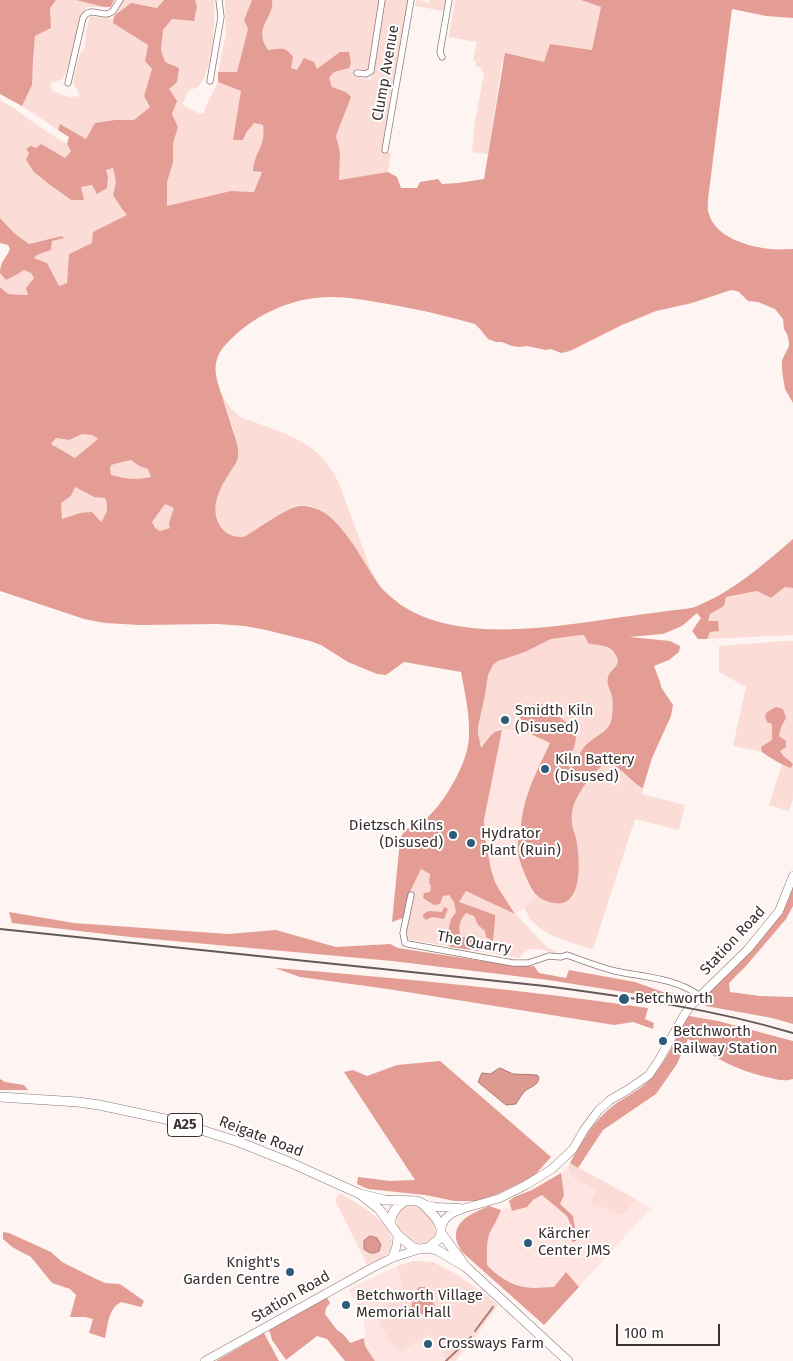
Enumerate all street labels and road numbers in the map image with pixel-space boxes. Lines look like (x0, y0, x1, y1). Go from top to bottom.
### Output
street label: Clump Avenue (369, 24, 403, 122)
street label: Station Road (697, 903, 769, 979)
street label: The Quarry (436, 928, 512, 958)
street label: Reigate Road (216, 1113, 306, 1161)
road number: A25 (168, 1114, 202, 1136)
street label: Station Road (249, 1267, 333, 1327)

